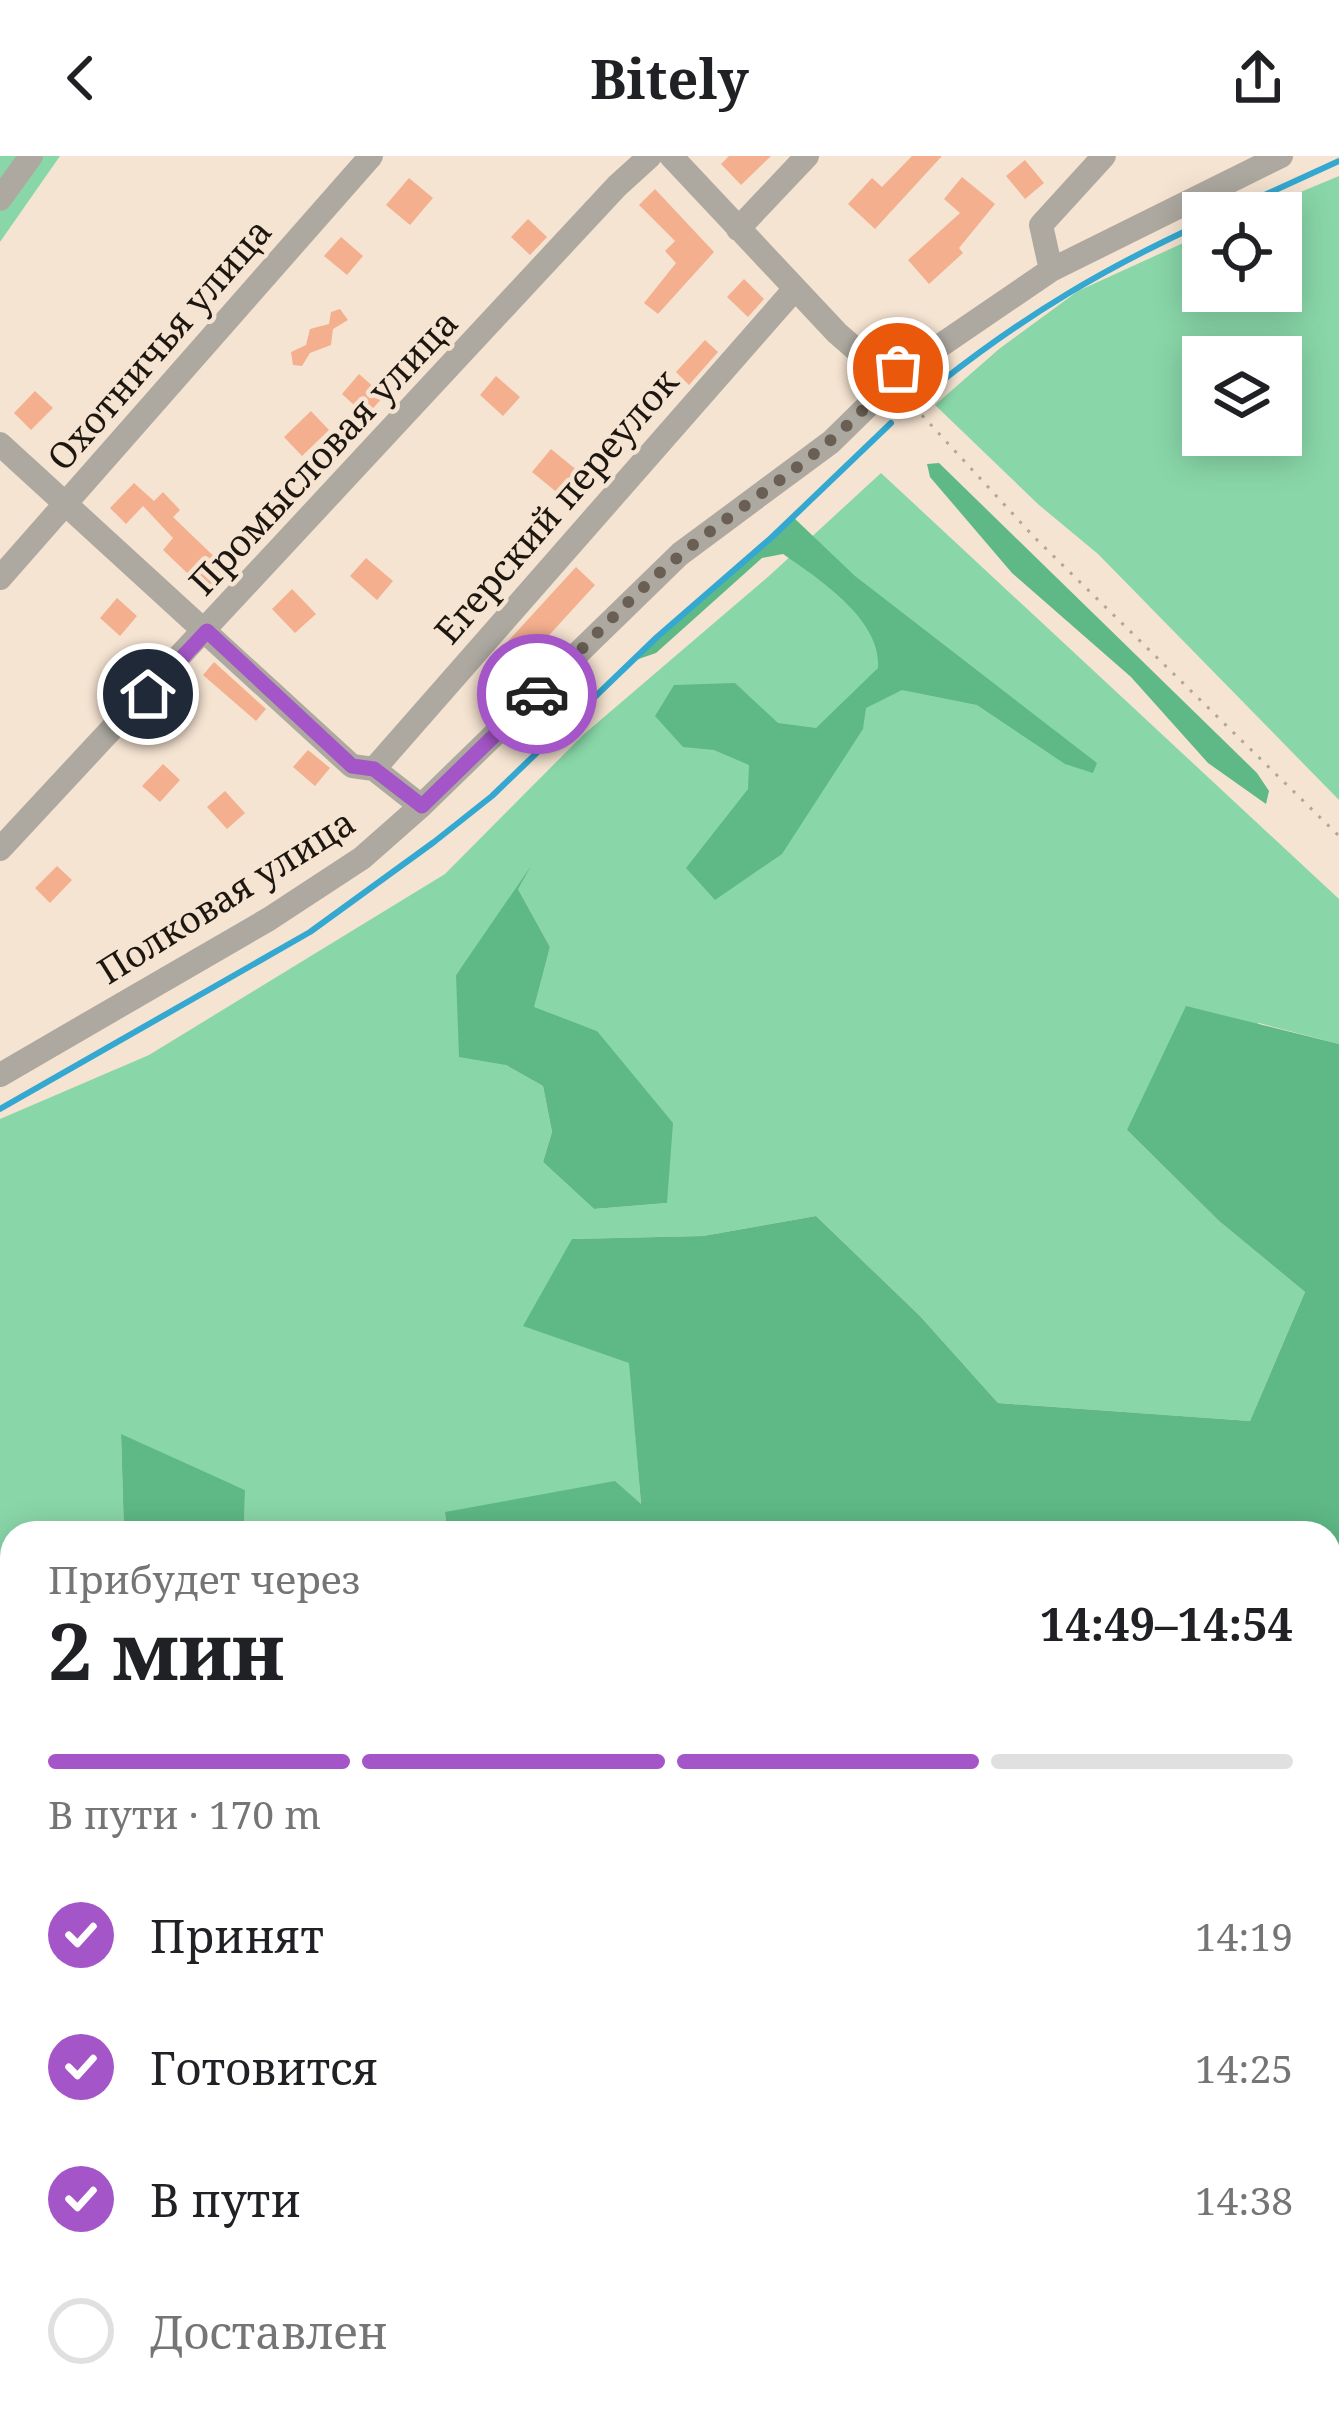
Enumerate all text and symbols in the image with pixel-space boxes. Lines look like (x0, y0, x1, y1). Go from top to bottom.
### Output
text: Bitely (590, 41, 749, 115)
icon: back (48, 45, 114, 111)
icon: share (1225, 45, 1291, 111)
map controls (1182, 192, 1302, 456)
button: locate (1182, 192, 1302, 312)
street label: Охотничья улица (36, 208, 282, 480)
street label: Промысловая улица (178, 299, 468, 605)
pin (847, 317, 949, 419)
icon: bag (865, 335, 931, 401)
button: layers (1182, 336, 1302, 456)
street label: Егерский переулок (423, 358, 689, 654)
courier (477, 634, 597, 754)
pin (97, 643, 199, 745)
icon: home (115, 661, 181, 727)
icon: car (504, 661, 570, 727)
street label: Полковая улица (88, 797, 364, 995)
text: Прибудет через (48, 1552, 360, 1605)
text: 14:49–14:54 (1040, 1593, 1293, 1654)
text: 2 мин (48, 1597, 284, 1703)
text: В пути · 170 m (48, 1787, 321, 1840)
icon: check (48, 1902, 114, 1968)
text: Принят (150, 1905, 324, 1966)
text: 14:19 (1195, 1909, 1293, 1962)
icon: check (48, 2034, 114, 2100)
text: Готовится (150, 2037, 378, 2098)
text: 14:25 (1195, 2041, 1293, 2094)
icon: check (48, 2166, 114, 2232)
text: В пути (150, 2169, 301, 2230)
text: 14:38 (1195, 2173, 1293, 2226)
text: Доставлен (150, 2301, 388, 2362)

